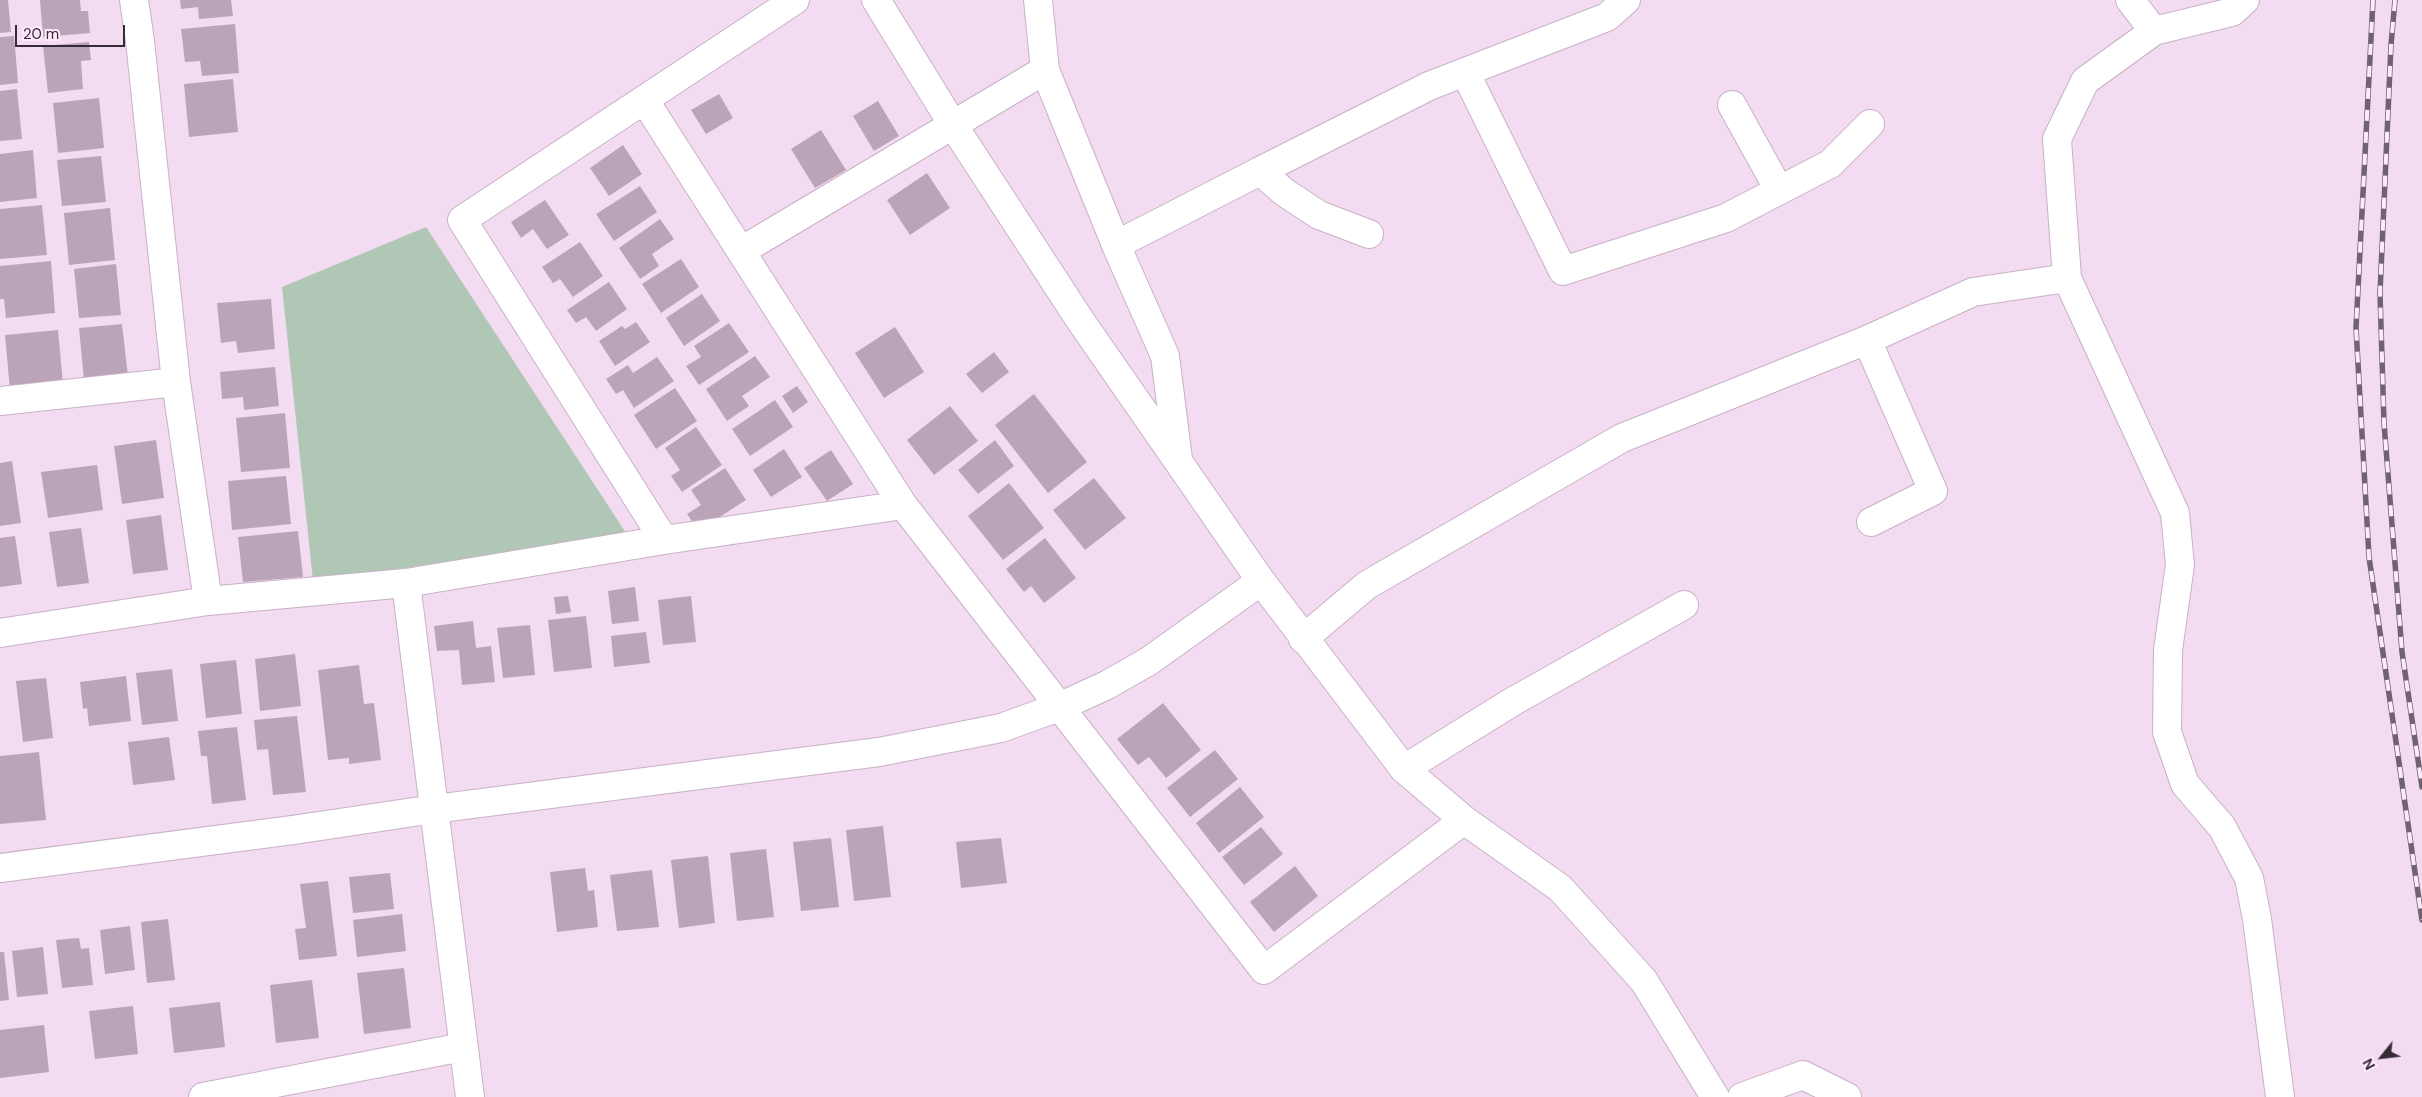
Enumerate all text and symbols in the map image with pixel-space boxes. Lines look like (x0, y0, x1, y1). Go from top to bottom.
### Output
scale bar (18, 15, 128, 47)
text: 20 m (23, 24, 59, 44)
north arrow (2357, 1032, 2407, 1082)
text: N (2359, 1055, 2379, 1073)

